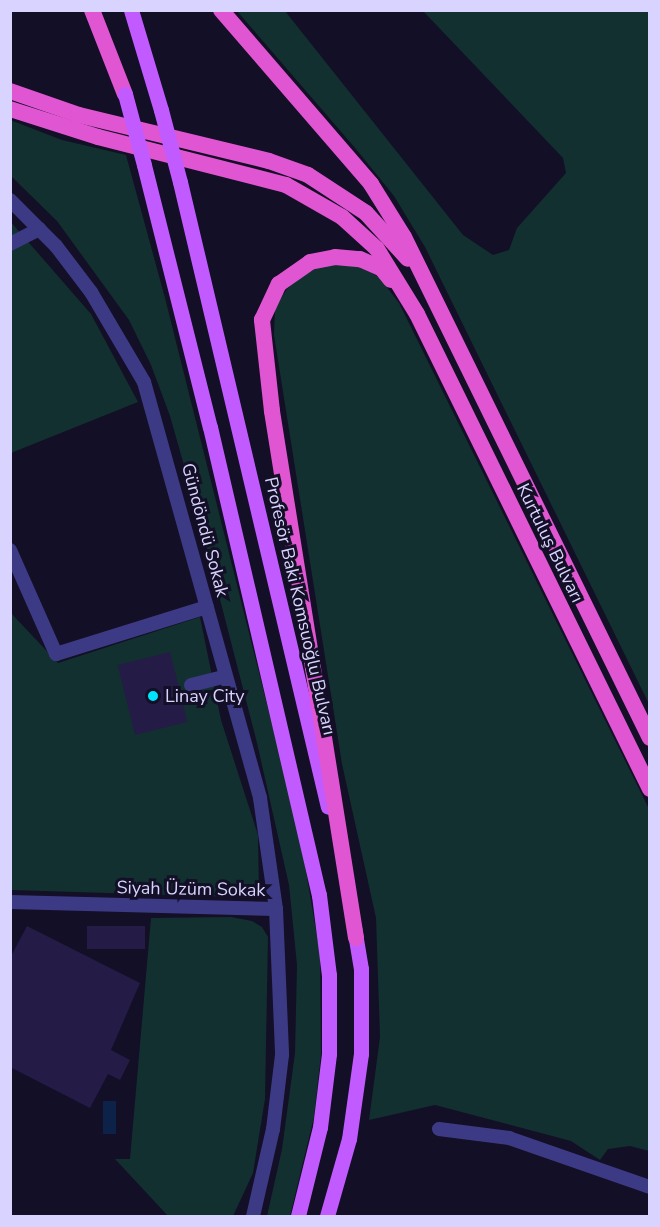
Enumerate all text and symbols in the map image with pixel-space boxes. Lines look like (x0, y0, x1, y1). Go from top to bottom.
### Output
street label: Gündöndü Sokak (177, 461, 233, 599)
street label: Profesör Baki Komsuoğlu Bulvarı (260, 475, 340, 737)
street label: Kurtuluş Bulvarı (512, 480, 588, 606)
place label: Linay City (165, 685, 244, 707)
marker: Linay City (146, 689, 160, 703)
street label: Siyah Üzüm Sokak (116, 877, 266, 901)

